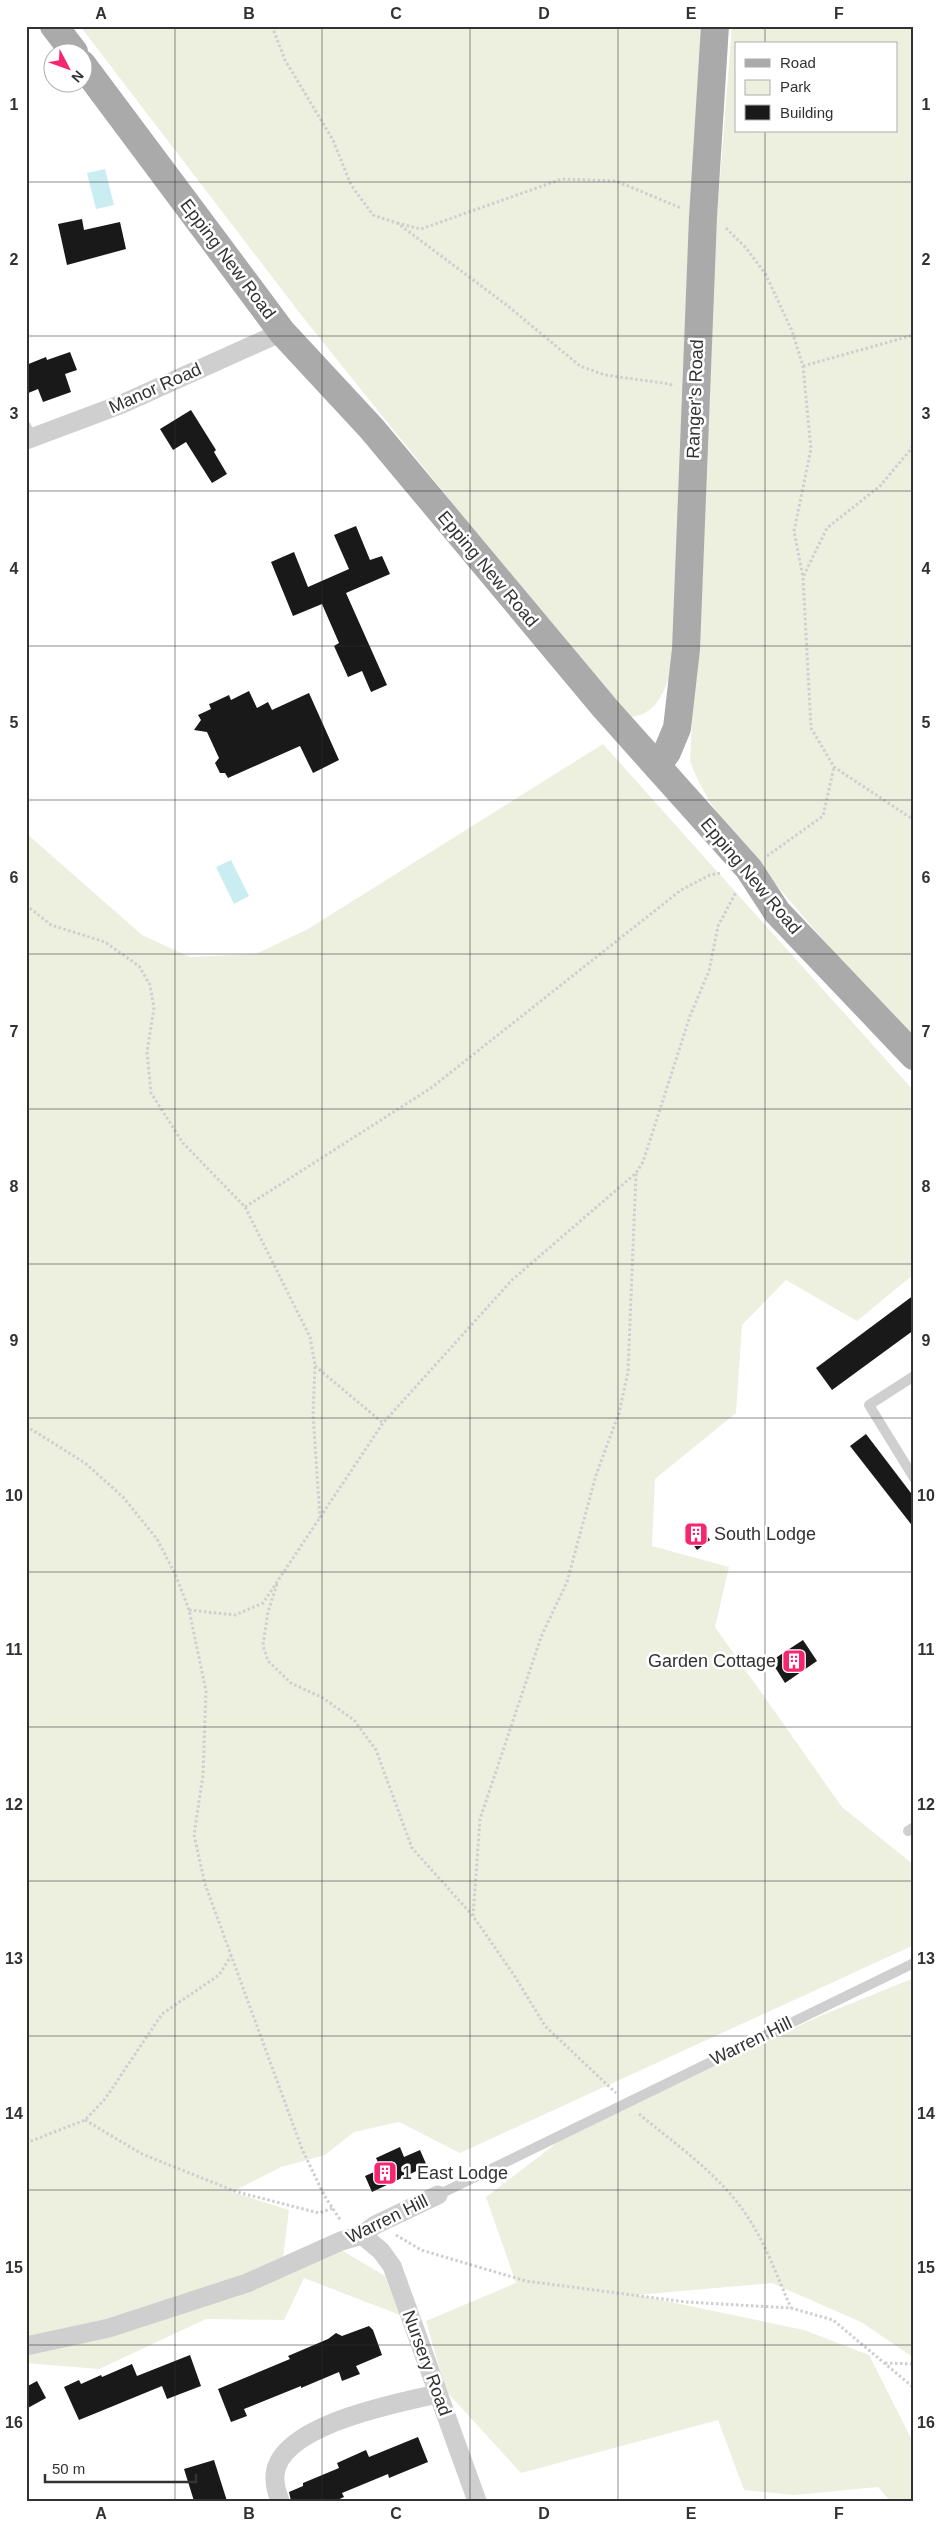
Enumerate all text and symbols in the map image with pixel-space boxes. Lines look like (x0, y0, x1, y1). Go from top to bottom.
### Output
text: A (95, 5, 107, 22)
text: B (243, 5, 255, 22)
text: C (390, 5, 402, 22)
text: D (538, 5, 550, 22)
text: E (686, 5, 697, 22)
text: F (834, 5, 844, 22)
north arrow (42, 42, 92, 92)
legend (735, 42, 898, 132)
text: Road (780, 54, 816, 71)
text: N (68, 67, 87, 86)
text: Park (780, 78, 811, 95)
text: 1 (10, 96, 19, 113)
text: 1 (922, 96, 931, 113)
text: Building (780, 104, 833, 121)
street label: Epping New Road (176, 195, 280, 323)
text: 2 (10, 251, 19, 268)
text: 2 (922, 251, 931, 268)
street label: Ranger's Road (683, 339, 707, 459)
street label: Manor Road (106, 359, 204, 417)
text: 3 (10, 405, 19, 422)
text: 3 (922, 405, 931, 422)
street label: Epping New Road (434, 507, 542, 631)
text: 4 (10, 560, 19, 577)
text: 4 (922, 560, 931, 577)
text: 5 (10, 714, 19, 731)
text: 5 (922, 714, 931, 731)
street label: Epping New Road (697, 814, 805, 938)
text: 6 (10, 869, 19, 886)
text: 6 (922, 869, 931, 886)
text: 7 (10, 1023, 19, 1040)
text: 7 (922, 1023, 931, 1040)
text: 8 (10, 1178, 19, 1195)
text: 8 (922, 1178, 931, 1195)
text: 9 (10, 1332, 19, 1349)
text: 9 (922, 1332, 931, 1349)
text: 10 (5, 1487, 23, 1504)
text: 10 (917, 1487, 935, 1504)
building icon: South Lodge (683, 1521, 709, 1547)
place label: South Lodge (714, 1524, 816, 1544)
text: 11 (6, 1641, 23, 1658)
text: 11 (918, 1641, 935, 1658)
building icon: Garden Cottage (781, 1648, 807, 1674)
place label: Garden Cottage (648, 1651, 776, 1671)
text: 12 (5, 1796, 23, 1813)
text: 12 (917, 1796, 935, 1813)
text: 13 (5, 1950, 23, 1967)
text: 13 (917, 1950, 935, 1967)
street label: Warren Hill (707, 2013, 795, 2069)
text: 14 (5, 2105, 23, 2122)
text: 14 (917, 2105, 935, 2122)
building icon: 1 East Lodge (372, 2160, 398, 2186)
place label: 1 East Lodge (402, 2163, 508, 2183)
street label: Warren Hill (343, 2191, 431, 2247)
text: 15 (5, 2259, 23, 2276)
text: 15 (917, 2259, 935, 2276)
street label: Nursery Road (399, 2307, 455, 2419)
text: 16 (5, 2414, 23, 2431)
text: 16 (917, 2414, 935, 2431)
scale bar (45, 2452, 196, 2484)
text: 50 m (52, 2460, 85, 2477)
text: A (95, 2505, 107, 2522)
text: B (243, 2505, 255, 2522)
text: C (390, 2505, 402, 2522)
text: D (538, 2505, 550, 2522)
text: E (686, 2505, 697, 2522)
text: F (834, 2505, 844, 2522)

